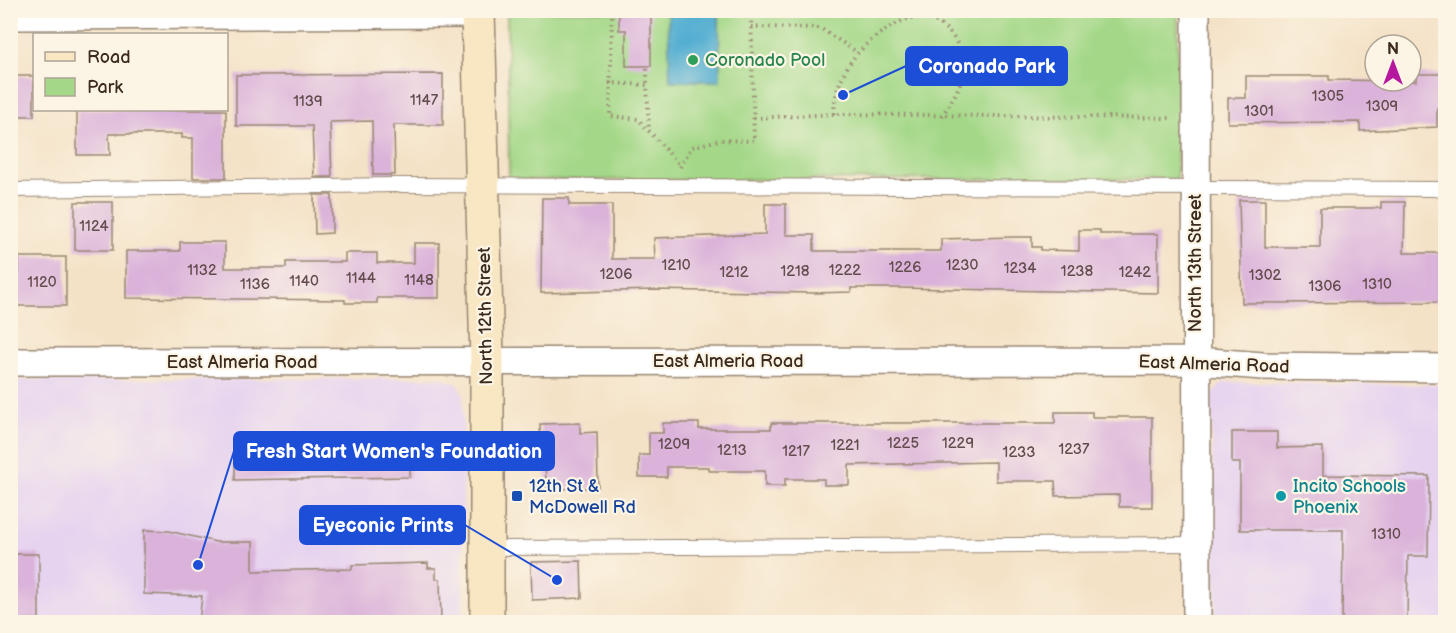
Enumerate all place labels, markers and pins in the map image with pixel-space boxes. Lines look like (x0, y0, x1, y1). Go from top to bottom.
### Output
callout: Coronado Park (906, 47, 1067, 85)
place label: Coronado Pool (705, 50, 825, 71)
marker: Coronado Pool (686, 53, 700, 67)
callout: Fresh Start Women's Foundation (234, 432, 554, 470)
place label: 12th St & McDowell Rd (529, 476, 636, 518)
place label: Incito Schools Phoenix (1293, 476, 1406, 518)
marker: 12th St & McDowell Rd (510, 489, 524, 503)
marker: Incito Schools Phoenix (1274, 489, 1288, 503)
callout: Eyeconic Prints (300, 506, 465, 544)

